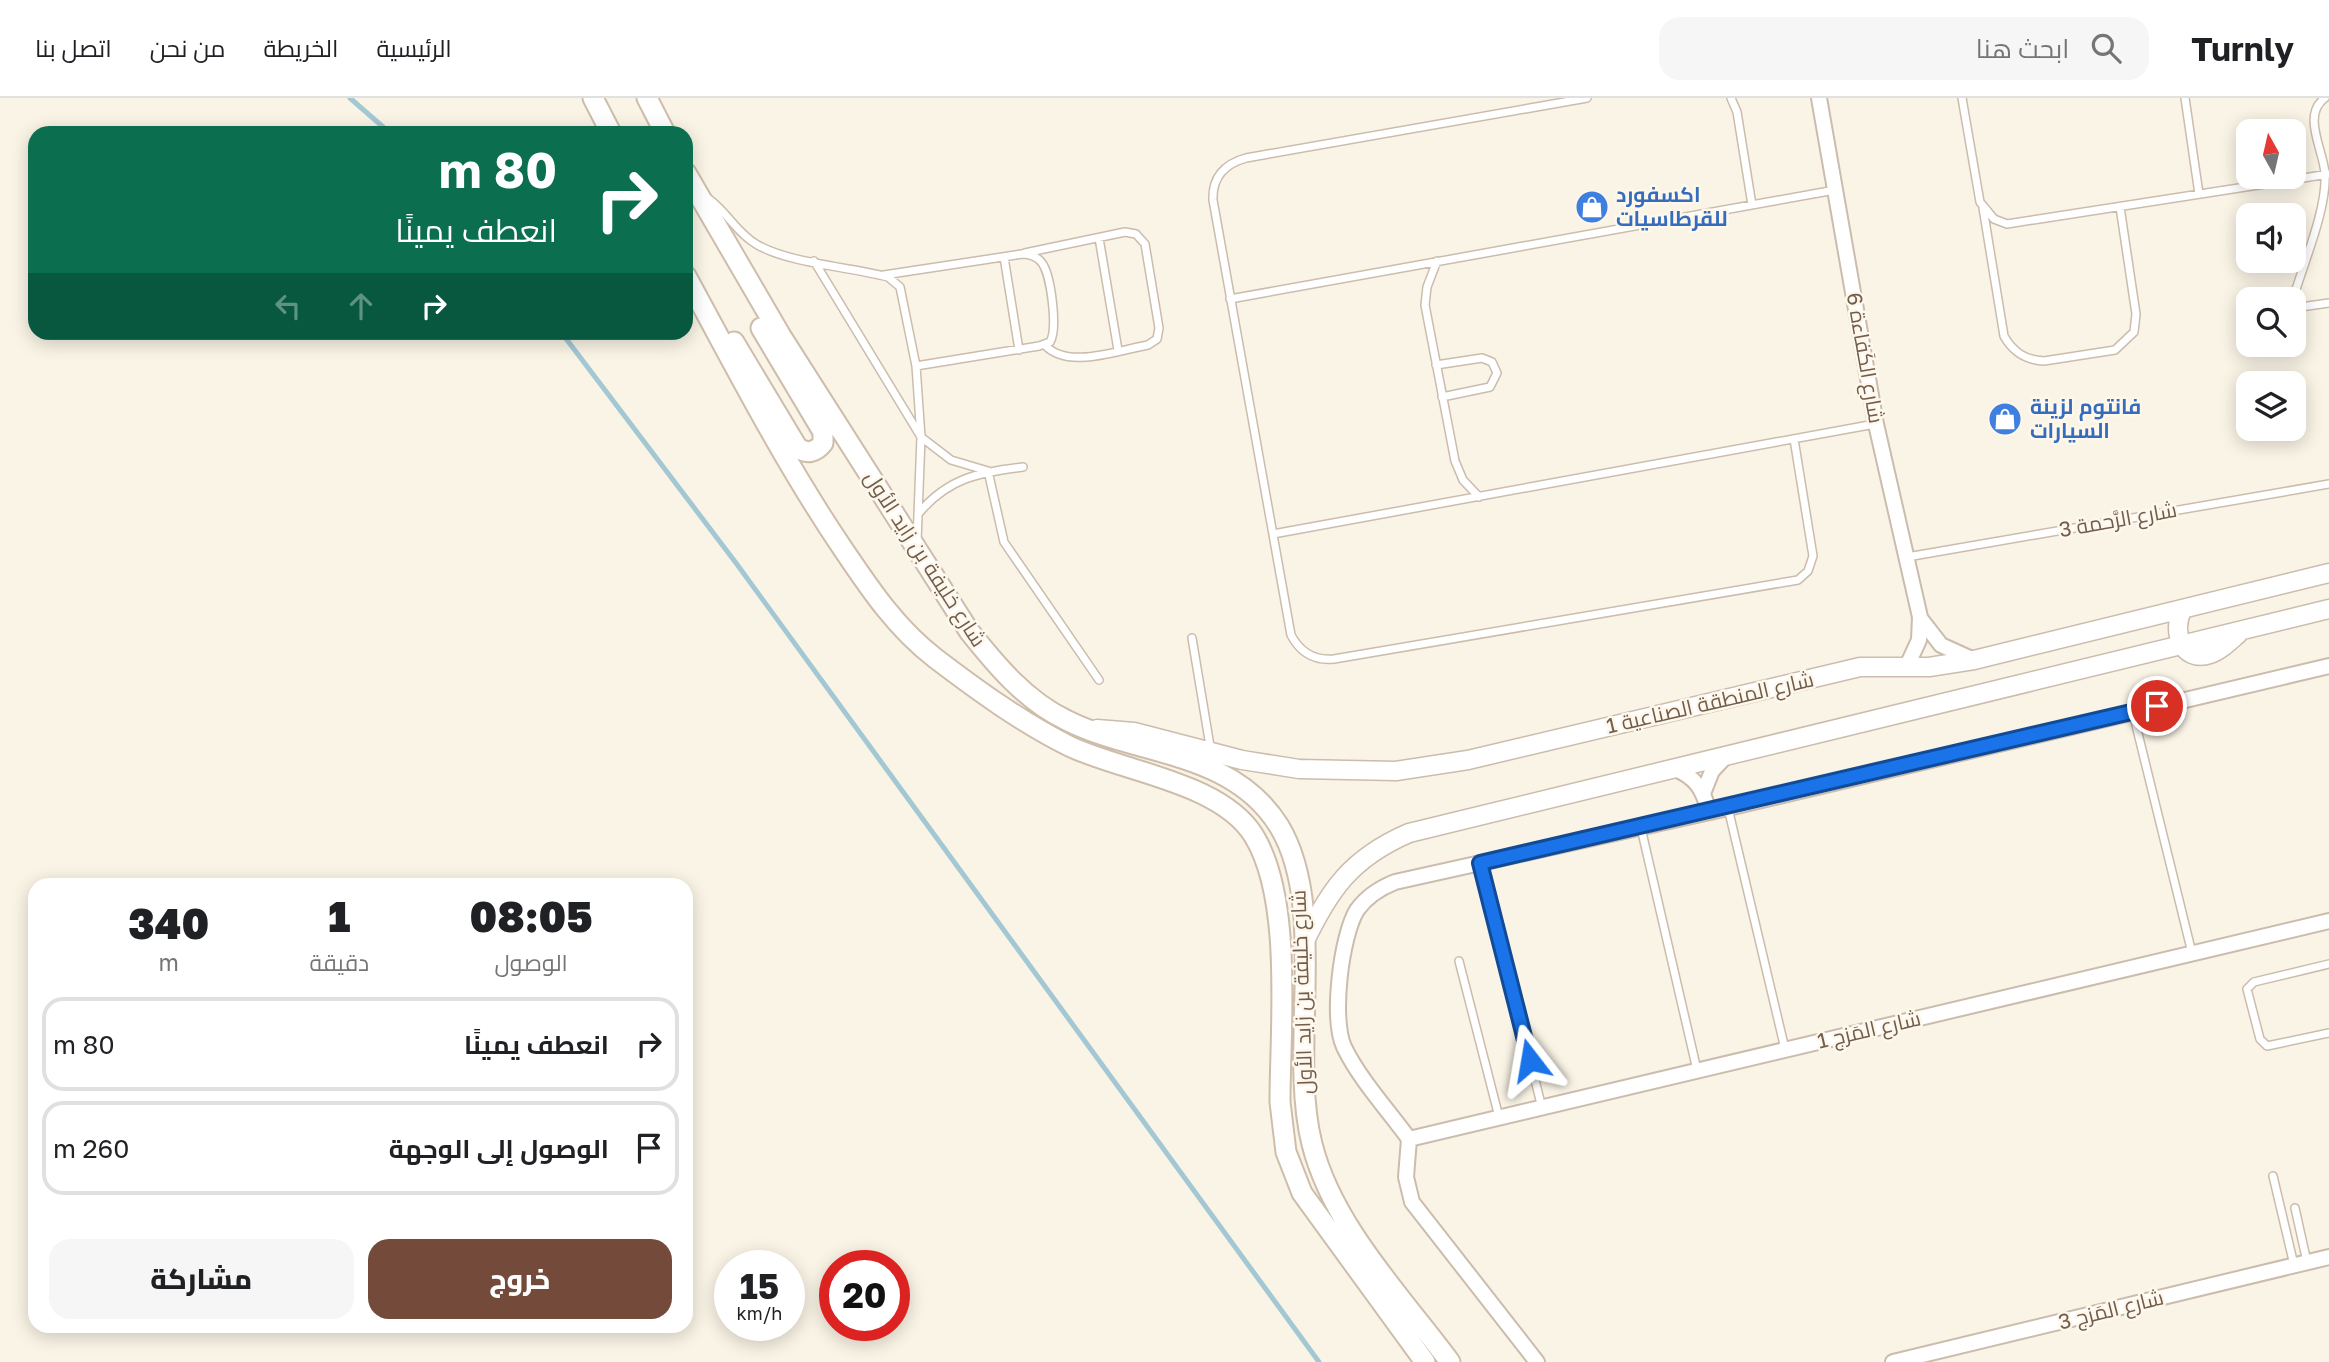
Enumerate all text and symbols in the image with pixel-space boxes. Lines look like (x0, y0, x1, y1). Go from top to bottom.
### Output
search box (1659, 17, 2149, 80)
icon: search (2087, 29, 2125, 67)
text: Turnly (2191, 29, 2294, 68)
text: اتصل بنا (35, 33, 112, 62)
text: من نحن (150, 33, 226, 62)
text: الخريطة (264, 33, 338, 62)
text: الرئيسية (376, 33, 452, 62)
text: ابحث هنا (1976, 33, 2069, 64)
north arrow (2236, 119, 2306, 189)
map controls (2236, 119, 2306, 441)
text: 80 m (439, 140, 557, 199)
icon: right (581, 154, 672, 245)
place label: اكسفورد للقرطاسيات (1616, 181, 1728, 231)
shop icon: اكسفورد للقرطاسيات (1573, 188, 1611, 226)
button: sound (2236, 203, 2306, 273)
text: انعطف يمينًا (395, 211, 557, 249)
icon: left (269, 287, 307, 325)
icon: ahead (342, 287, 380, 325)
icon: right (415, 287, 453, 325)
button: search (2236, 287, 2306, 357)
street label: شارع الكَفاءة 6 (1840, 290, 1890, 426)
button: layers (2236, 371, 2306, 441)
place label: فانتوم لزينة السيارات (2030, 393, 2141, 443)
shop icon: فانتوم لزينة السيارات (1986, 400, 2024, 438)
street label: شارع خليفة بن زايد الأول (858, 466, 992, 652)
street label: شارع الرَّحمة 3 (2057, 496, 2179, 544)
street label: شارع المنطقة الصناعية 1 (1604, 665, 1816, 741)
pin (2127, 676, 2187, 736)
icon: arrive (2138, 687, 2176, 725)
street label: شارع خليفة بن زايد الأول (1284, 889, 1320, 1095)
text: 1 (328, 891, 350, 941)
text: 08:05 (469, 891, 593, 941)
text: 340 (128, 898, 209, 948)
text: m (159, 948, 179, 976)
text: دقيقة (309, 948, 369, 976)
text: الوصول (494, 948, 568, 976)
street label: شارع المَزج 1 (1814, 1004, 1924, 1056)
position arrow (1493, 1023, 1567, 1097)
icon: right (630, 1025, 668, 1063)
text: 80 m (53, 1029, 115, 1060)
text: انعطف يمينًا (464, 1029, 609, 1060)
icon: arrive (630, 1129, 668, 1167)
text: 260 m (53, 1133, 129, 1164)
text: الوصول إلى الوجهة (389, 1133, 609, 1164)
button: مشاركة (49, 1239, 354, 1319)
button: خروج (368, 1239, 672, 1319)
speed limit sign: 20 (819, 1250, 910, 1341)
text: 15 (740, 1265, 779, 1307)
street label: شارع المَزج 3 (2055, 1283, 2167, 1337)
text: km/h (737, 1302, 782, 1324)

